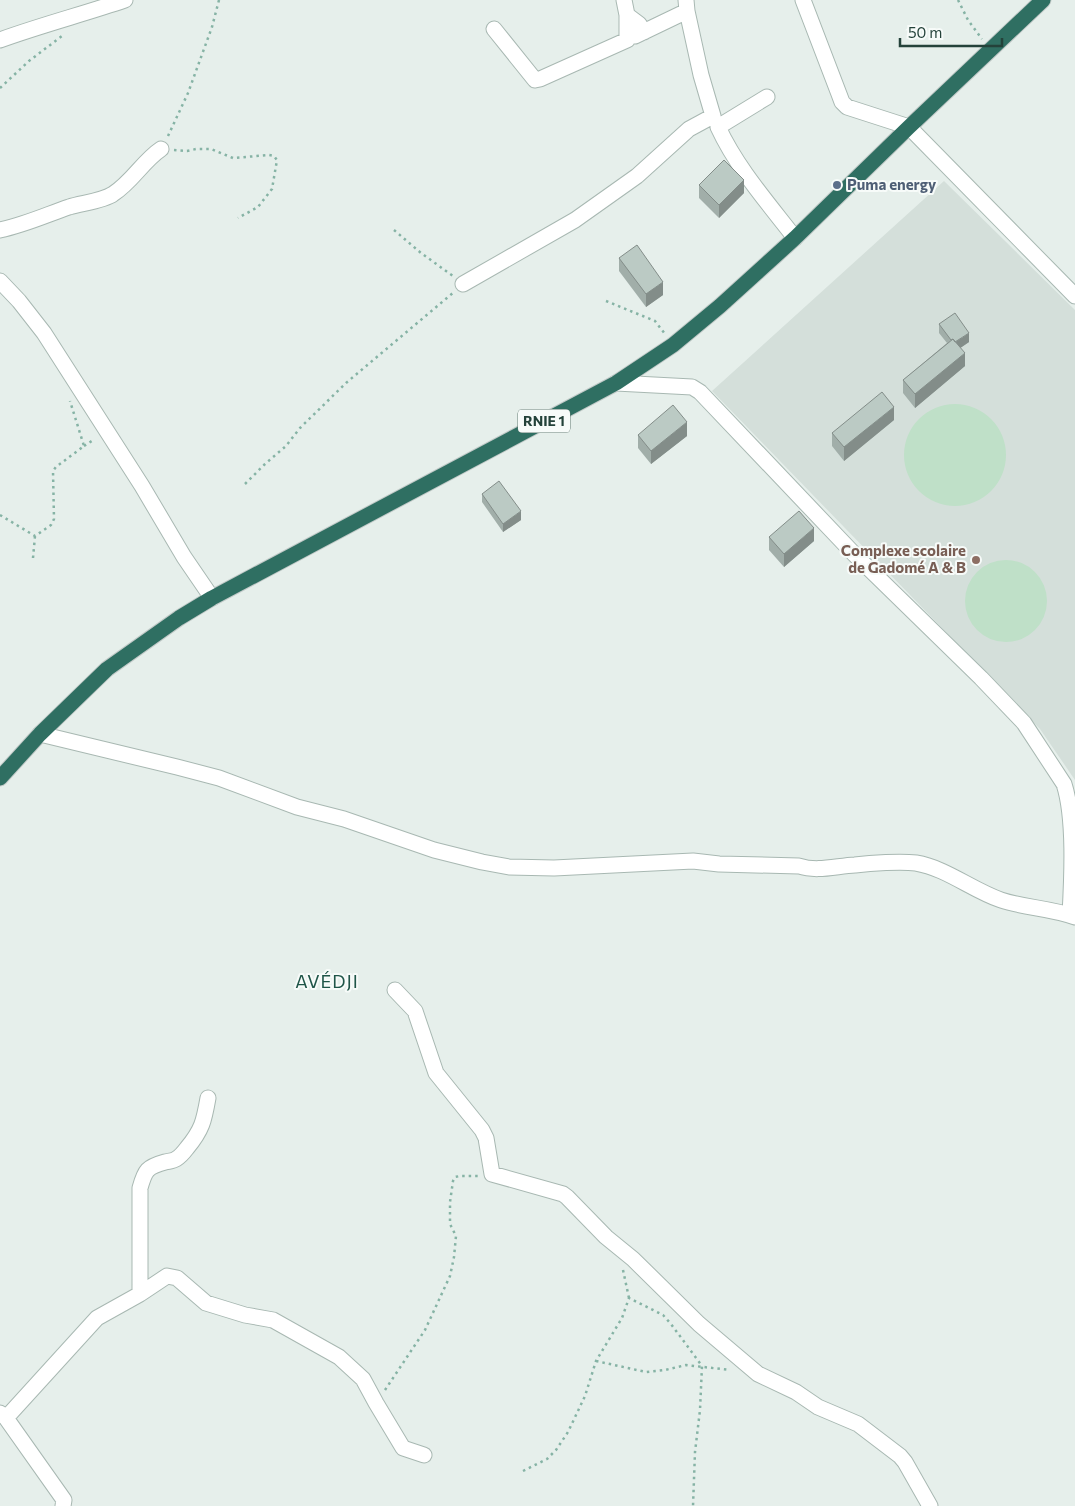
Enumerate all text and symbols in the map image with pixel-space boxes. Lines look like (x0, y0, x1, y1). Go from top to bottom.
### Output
scale bar (900, 15, 1002, 47)
text: 50 m (908, 23, 942, 41)
place label: Puma energy (847, 175, 937, 193)
marker: Puma energy (831, 179, 843, 191)
road number: RNIE 1 (518, 410, 570, 432)
place label: Complexe scolaire de Gadomé A & B (841, 541, 966, 576)
marker: Complexe scolaire de Gadomé A & B (970, 554, 982, 566)
district label: AVÉDJI (295, 970, 359, 992)

